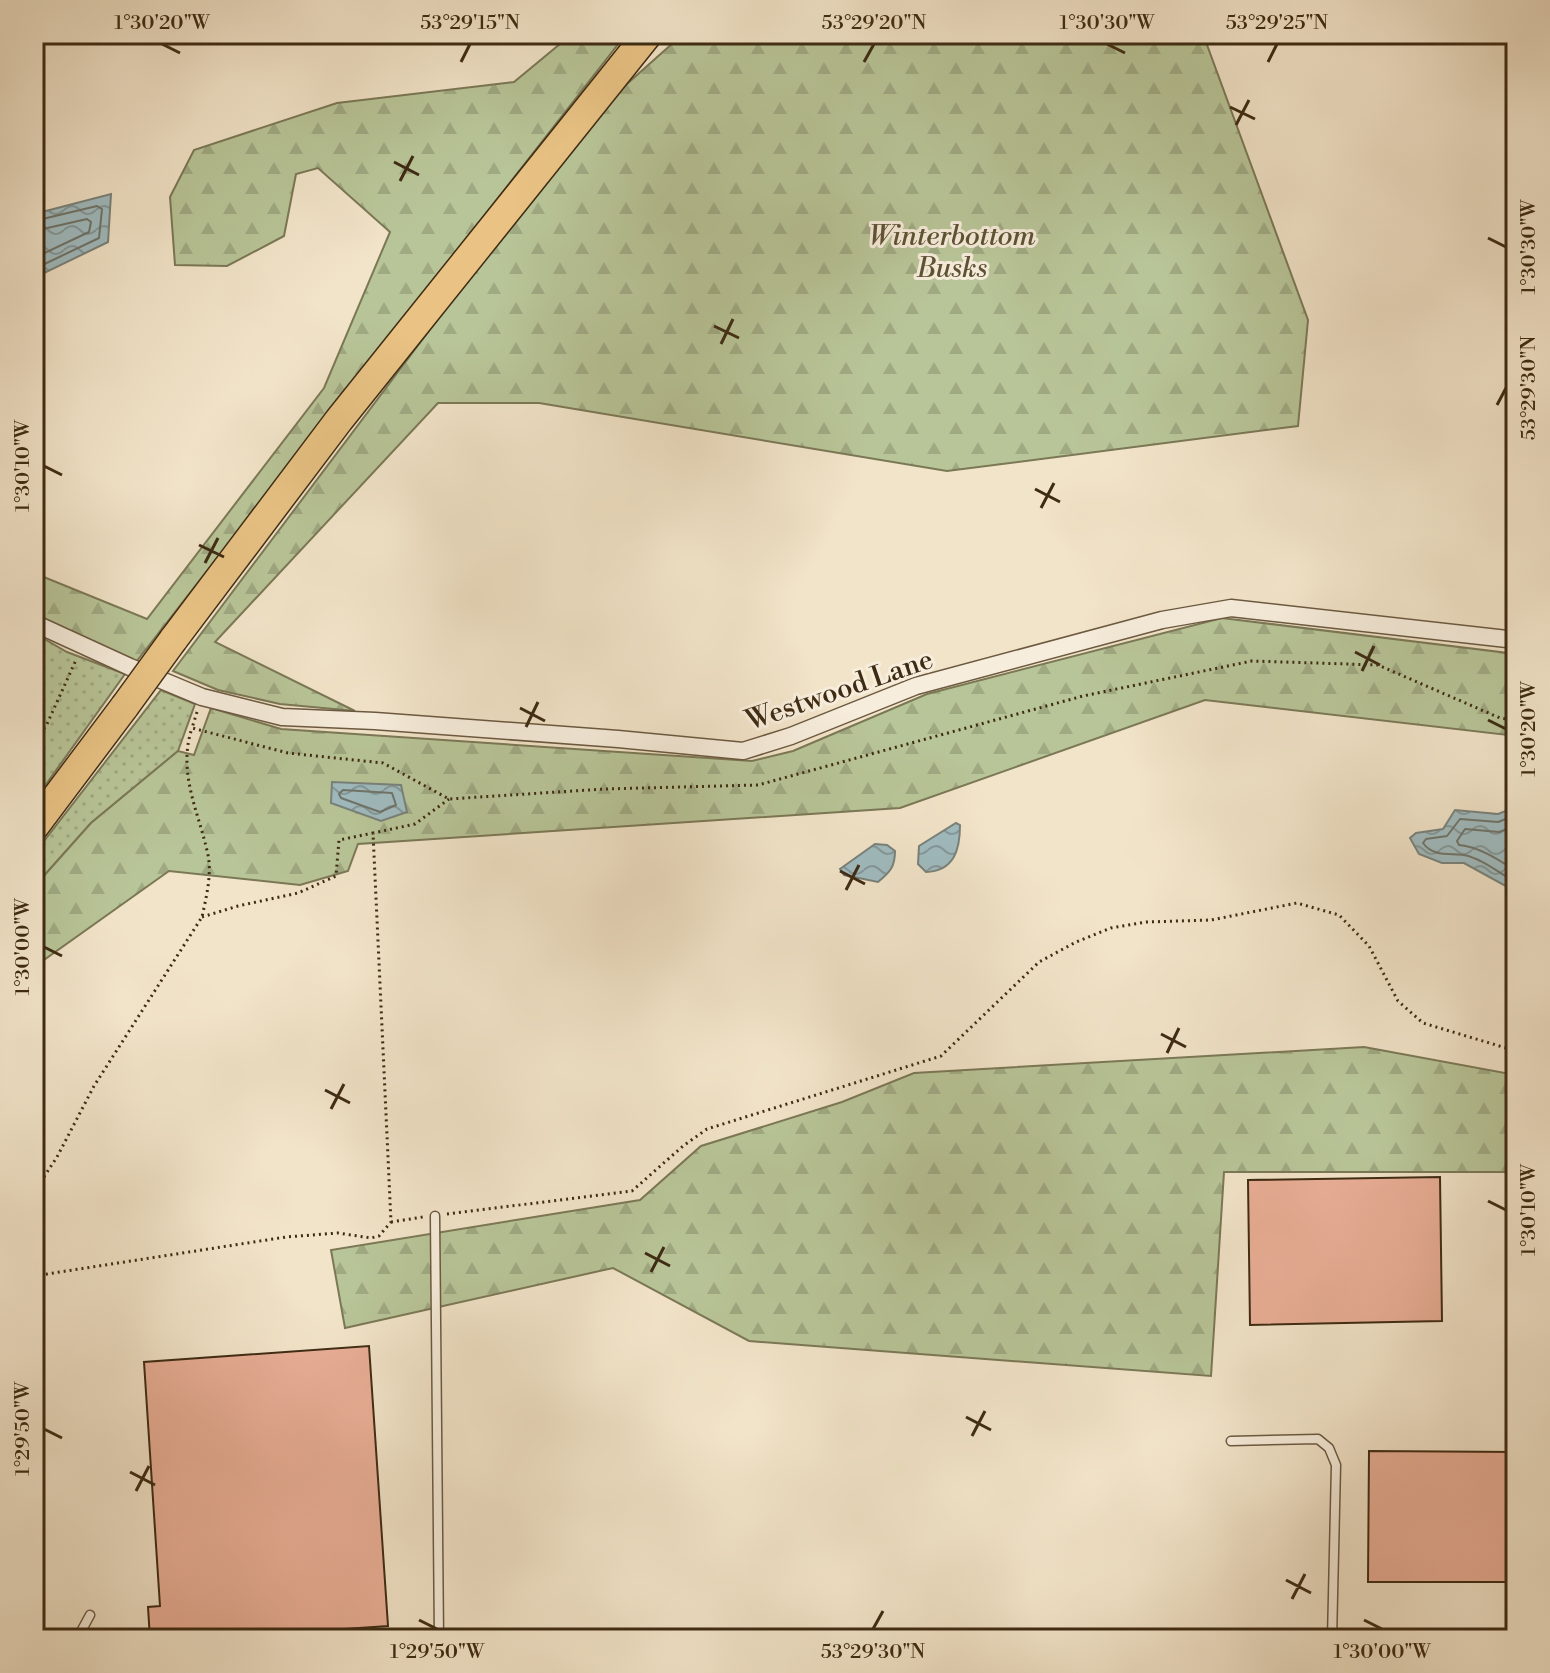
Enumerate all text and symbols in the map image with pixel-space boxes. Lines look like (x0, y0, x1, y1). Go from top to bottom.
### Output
text: 1°30'20"W (114, 11, 211, 36)
text: 53°29'15"N (420, 11, 520, 36)
text: 53°29'20"N (822, 11, 926, 36)
text: 1°30'30"W (1060, 11, 1155, 36)
text: 53°29'25"N (1226, 11, 1328, 36)
text: 1°30'30"W (1517, 199, 1542, 295)
park label: Winterbottom Busks (869, 219, 1036, 286)
text: 53°29'30"N (1517, 336, 1542, 440)
text: 1°30'10"W (11, 419, 36, 512)
street label: Westwood Lane (740, 642, 938, 739)
text: 1°30'20"W (1517, 680, 1542, 777)
text: 1°30'00"W (11, 898, 36, 996)
text: 1°30'10"W (1517, 1163, 1542, 1256)
text: 1°29'50"W (11, 1381, 36, 1476)
text: 1°29'50"W (390, 1640, 485, 1665)
text: 53°29'30"N (821, 1640, 925, 1665)
text: 1°30'00"W (1333, 1640, 1431, 1665)

